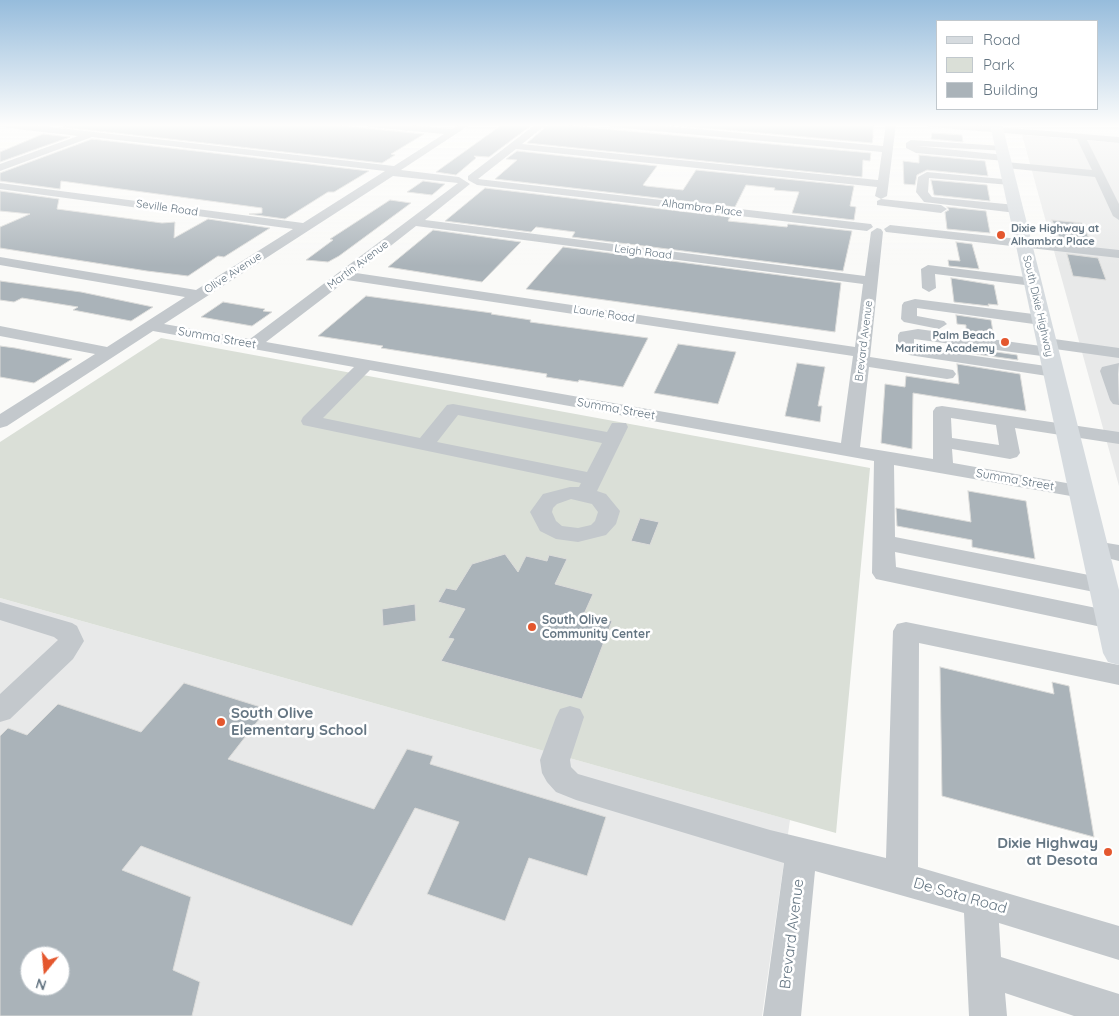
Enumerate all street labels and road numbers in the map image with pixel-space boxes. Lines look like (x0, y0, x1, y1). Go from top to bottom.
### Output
street label: Seville Road (135, 197, 199, 219)
street label: Alhambra Place (661, 197, 743, 219)
street label: Martin Avenue (325, 238, 391, 292)
street label: Leigh Road (613, 242, 673, 262)
street label: Olive Avenue (202, 250, 264, 296)
street label: South Dixie Highway (1020, 254, 1056, 358)
street label: Brevard Avenue (853, 300, 875, 382)
street label: Laurie Road (572, 303, 636, 325)
street label: Summa Street (177, 324, 257, 352)
street label: Summa Street (576, 395, 656, 423)
street label: Summa Street (975, 466, 1055, 494)
street label: De Sota Road (911, 874, 1009, 918)
street label: Brevard Avenue (776, 878, 808, 990)

